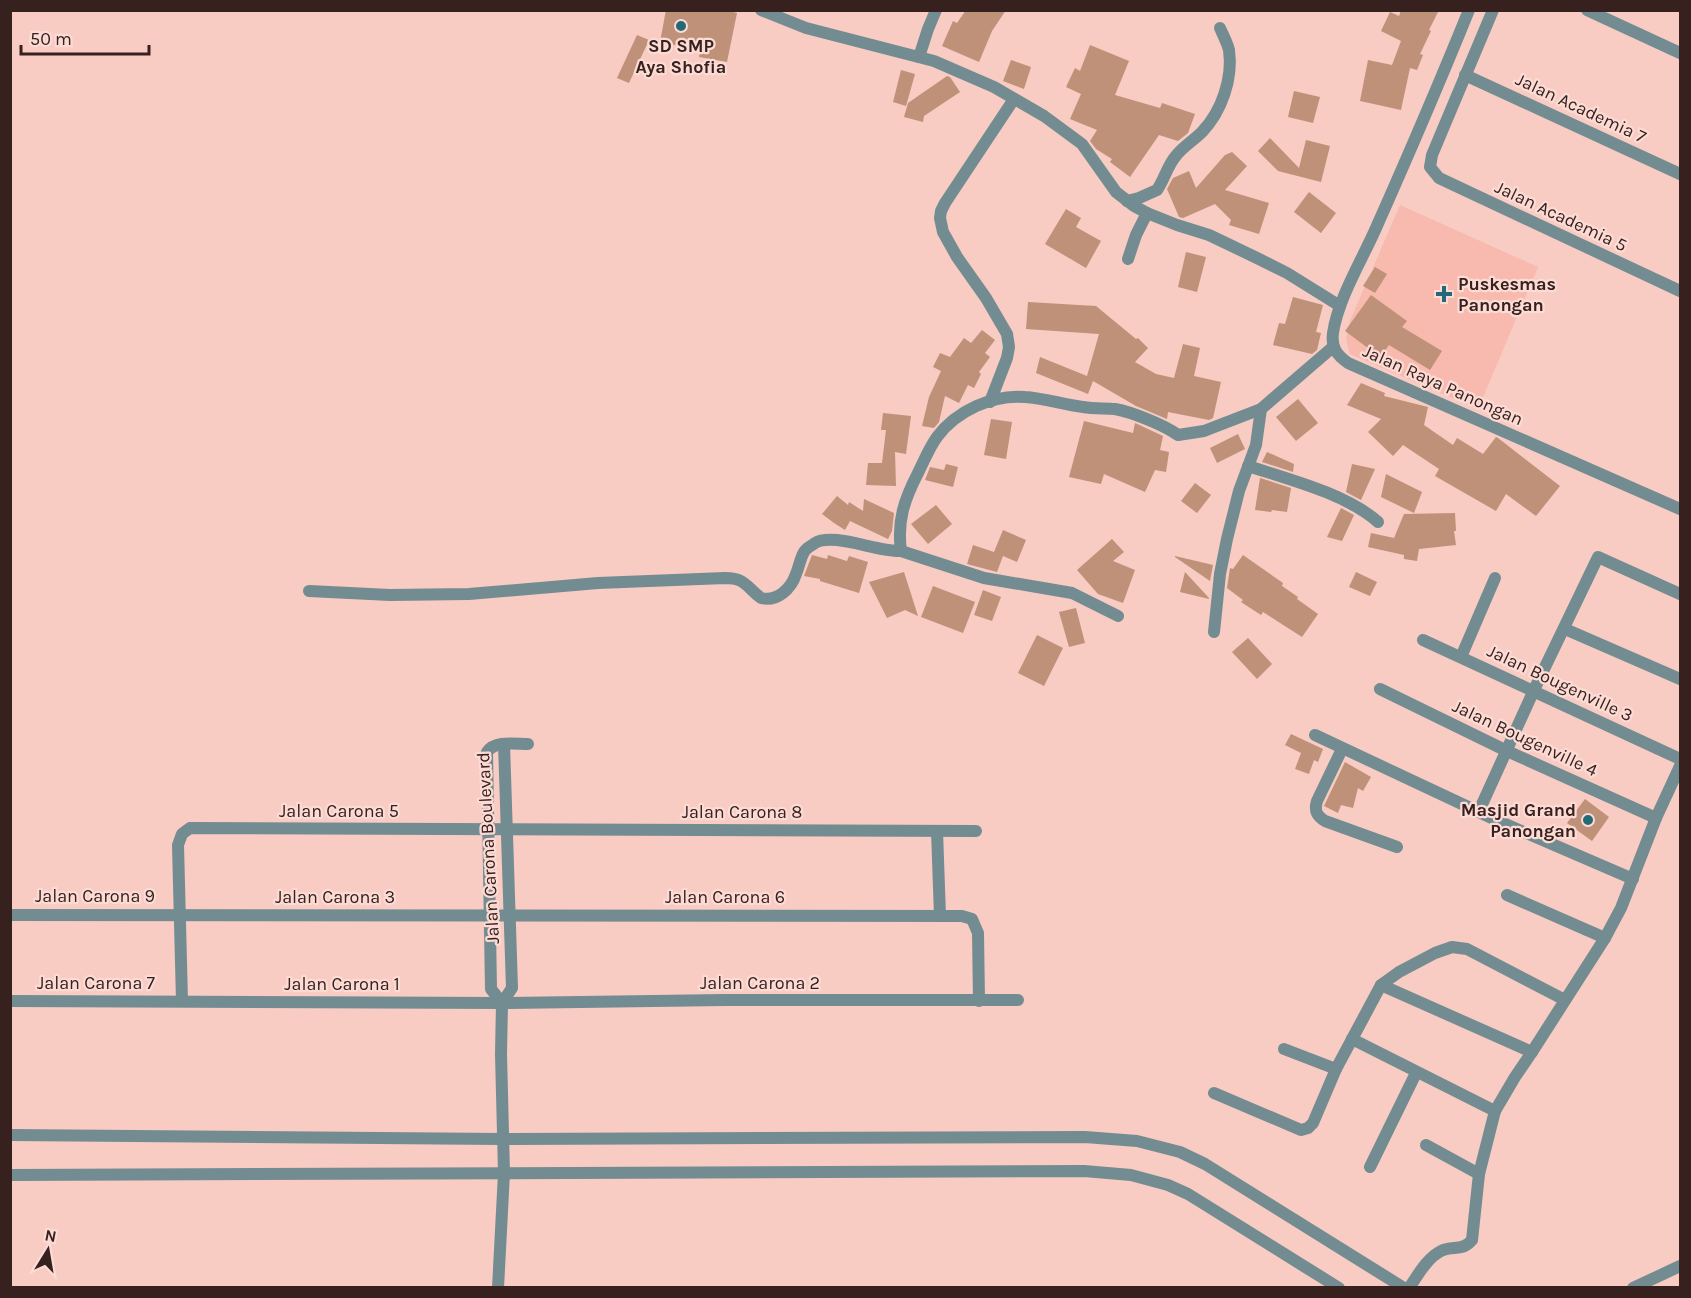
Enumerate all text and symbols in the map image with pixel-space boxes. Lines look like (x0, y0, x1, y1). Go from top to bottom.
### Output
scale bar (21, 18, 148, 56)
marker: SD SMP Aya Shofia (674, 19, 688, 33)
text: 50 m (30, 28, 72, 50)
place label: SD SMP Aya Shofia (636, 35, 726, 78)
street label: Jalan Academia 7 (1512, 68, 1650, 148)
street label: Jalan Academia 5 (1491, 176, 1631, 256)
place label: Puskesmas Panongan (1458, 273, 1556, 316)
marker: Puskesmas Panongan (1435, 285, 1453, 303)
street label: Jalan Raya Panongan (1359, 340, 1527, 430)
street label: Jalan Bougenville 3 (1484, 640, 1636, 726)
street label: Jalan Bougenville 4 (1449, 695, 1601, 781)
street label: Jalan Carona Boulevard (472, 752, 504, 944)
place label: Masjid Grand Panongan (1461, 799, 1576, 842)
street label: Jalan Carona 5 (279, 800, 399, 822)
street label: Jalan Carona 8 (682, 801, 802, 823)
marker: Masjid Grand Panongan (1581, 813, 1595, 827)
street label: Jalan Carona 9 (35, 885, 155, 907)
street label: Jalan Carona 3 (275, 886, 395, 908)
street label: Jalan Carona 6 (665, 886, 785, 908)
street label: Jalan Carona 7 (37, 972, 156, 994)
street label: Jalan Carona 2 (700, 972, 820, 994)
street label: Jalan Carona 1 (284, 973, 400, 995)
north arrow (18, 1220, 78, 1280)
text: N (43, 1225, 58, 1246)

